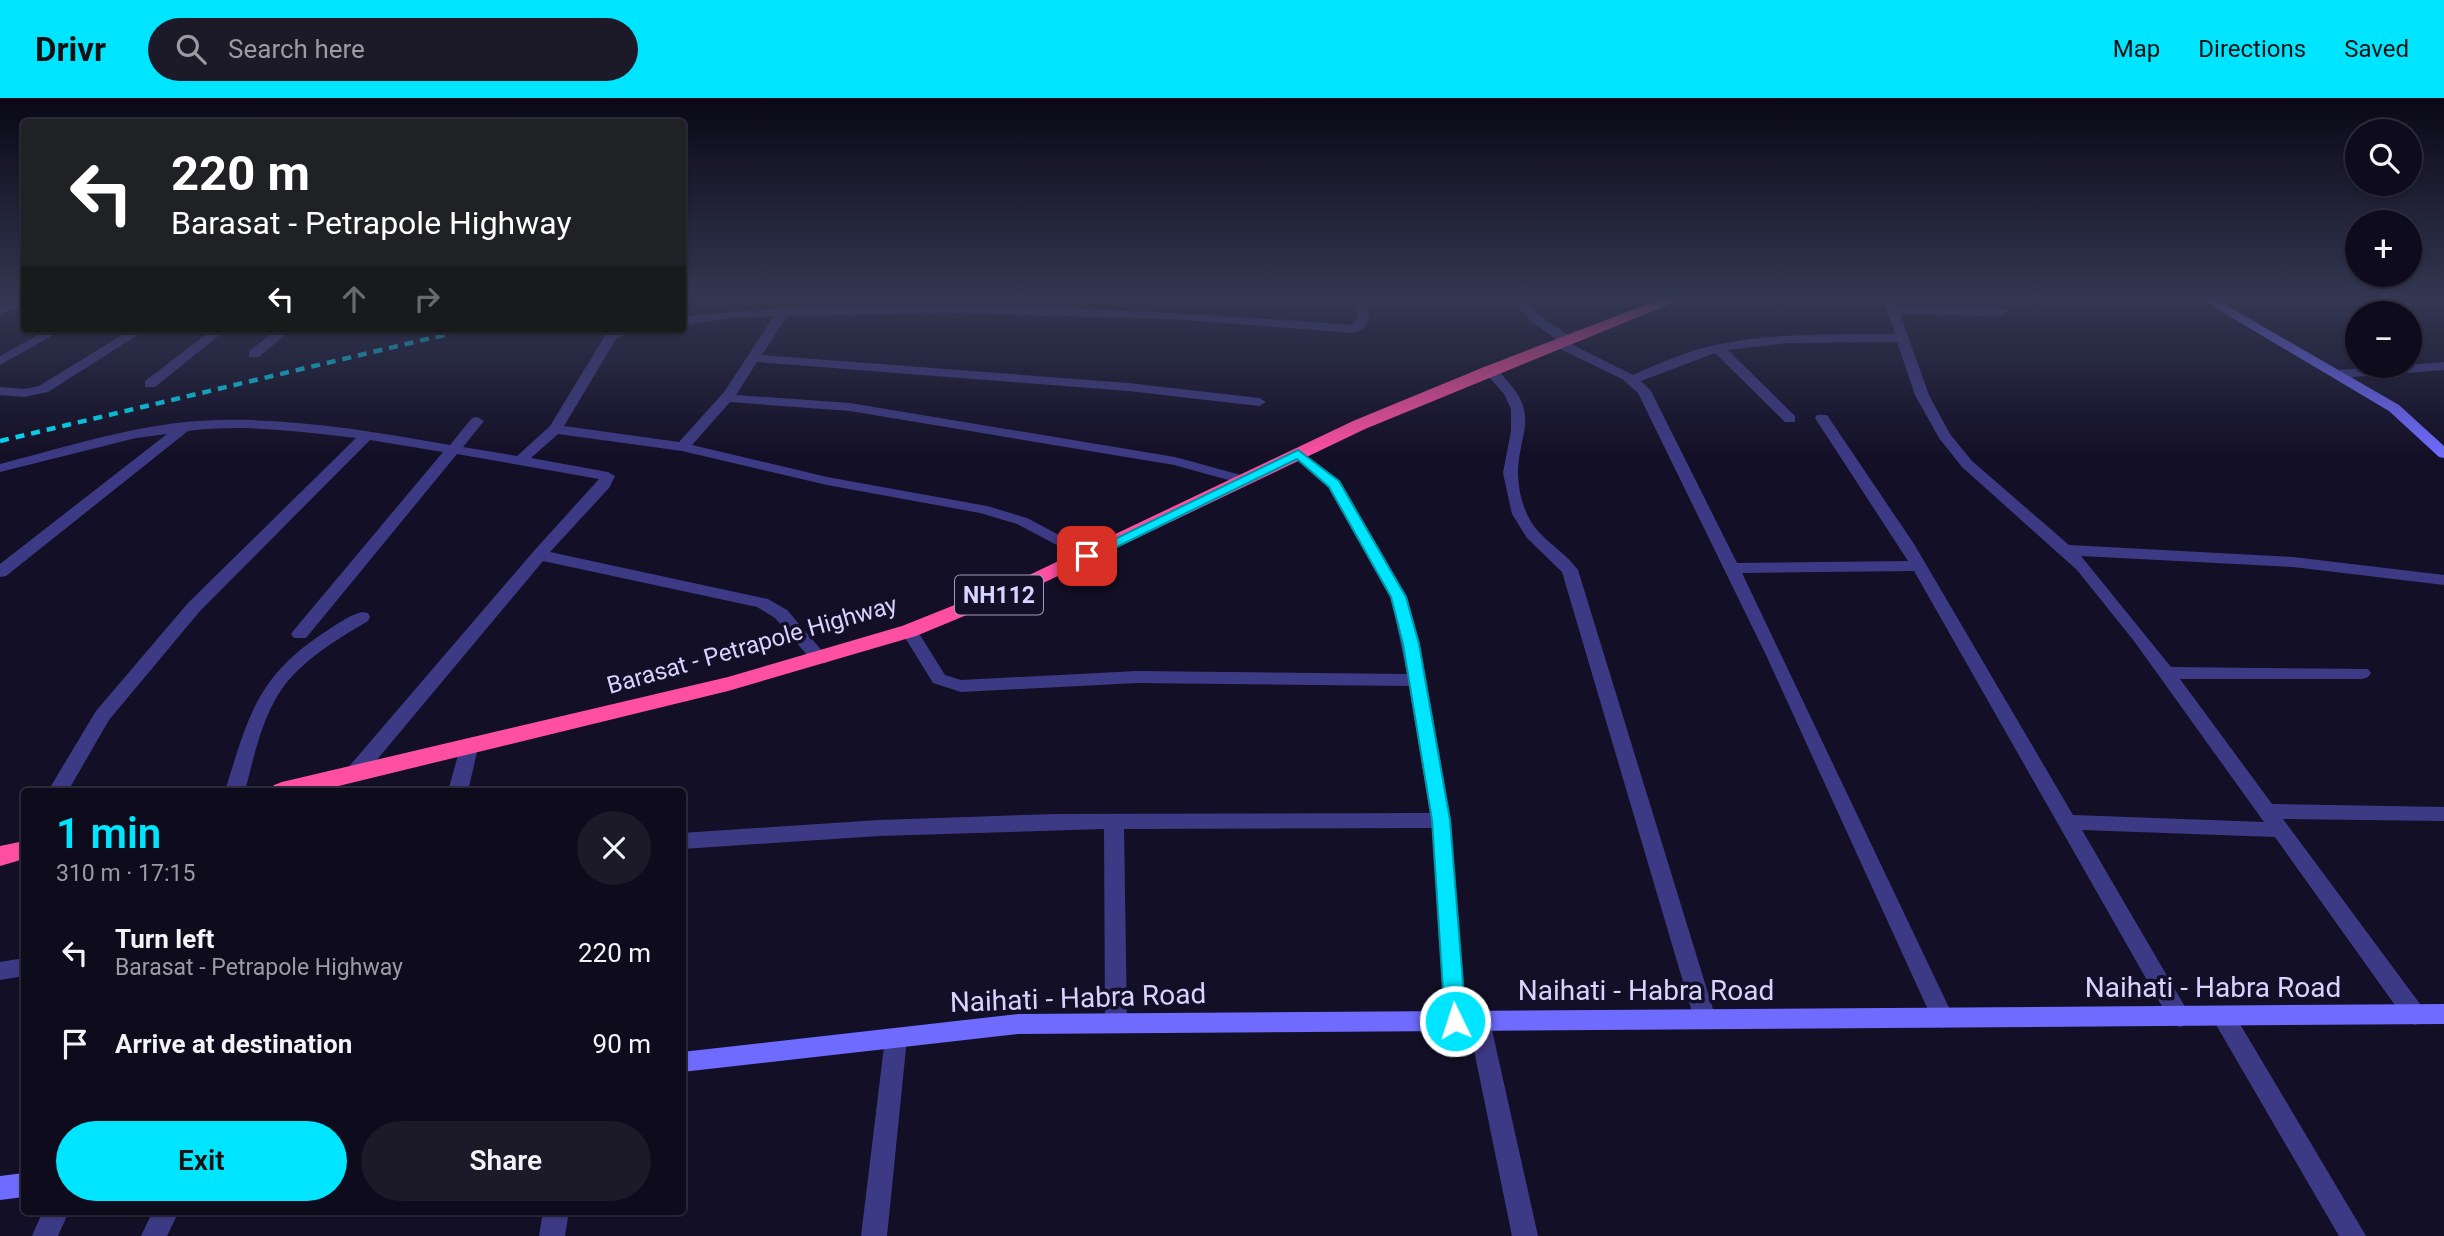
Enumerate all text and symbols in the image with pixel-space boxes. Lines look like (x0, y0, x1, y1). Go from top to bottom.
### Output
search box (148, 18, 638, 81)
text: Drivr (35, 30, 106, 69)
icon: search (172, 30, 210, 68)
text: Search here (228, 34, 365, 64)
text: Map (2113, 35, 2160, 63)
text: Directions (2198, 35, 2306, 63)
text: Saved (2344, 35, 2409, 63)
map controls (2345, 119, 2422, 378)
button: search (2345, 119, 2422, 196)
text: 220 m (171, 145, 310, 202)
icon: left (56, 147, 147, 238)
text: Barasat - Petrapole Highway (171, 204, 572, 242)
button: + (2345, 210, 2422, 287)
icon: left (262, 280, 300, 318)
icon: ahead (335, 280, 373, 318)
icon: right (408, 280, 446, 318)
button: − (2345, 301, 2422, 378)
pin (1057, 526, 1117, 586)
icon: arrive (1068, 537, 1106, 575)
road number: NH112 (955, 575, 1043, 614)
street label: Barasat - Petrapole Highway (604, 590, 901, 700)
text: 1 min (56, 809, 161, 858)
button: close (577, 811, 651, 885)
text: 310 m · 17:15 (56, 860, 195, 887)
text: Turn left (115, 924, 214, 954)
icon: left (56, 934, 94, 972)
text: 220 m (578, 938, 651, 968)
text: Barasat - Petrapole Highway (115, 954, 403, 981)
street label: Naihati - Habra Road (2085, 971, 2341, 1004)
street label: Naihati - Habra Road (1518, 974, 1774, 1007)
street label: Naihati - Habra Road (949, 977, 1207, 1019)
position arrow (1418, 984, 1492, 1058)
icon: arrive (56, 1025, 94, 1063)
text: Arrive at destination (115, 1029, 352, 1059)
text: 90 m (593, 1029, 651, 1059)
button: Exit (56, 1121, 347, 1201)
button: Share (361, 1121, 651, 1201)

